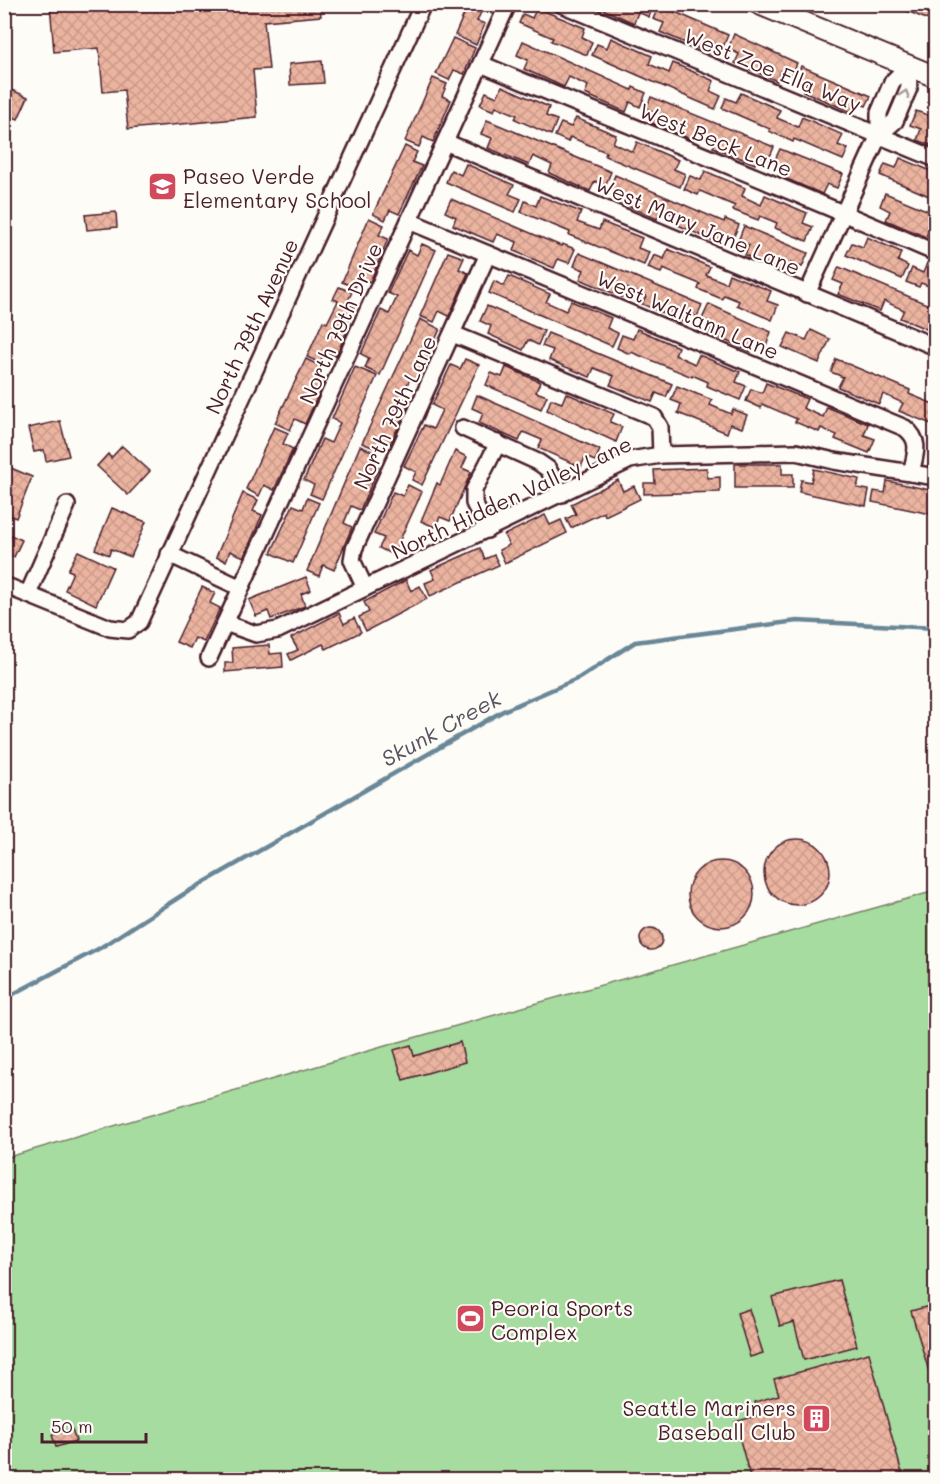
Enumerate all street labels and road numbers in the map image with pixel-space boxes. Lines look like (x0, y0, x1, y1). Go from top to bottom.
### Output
street label: West Zoe Ella Way (680, 21, 866, 117)
street label: West Beck Lane (636, 96, 796, 182)
street label: West Mary Jane Lane (591, 170, 805, 280)
street label: North 79th Avenue (198, 234, 304, 418)
street label: North 79th Drive (292, 238, 388, 408)
street label: West Waltann Lane (593, 263, 783, 365)
street label: North 79th Lane (346, 331, 442, 493)
street label: North Hidden Valley Lane (386, 429, 636, 565)

